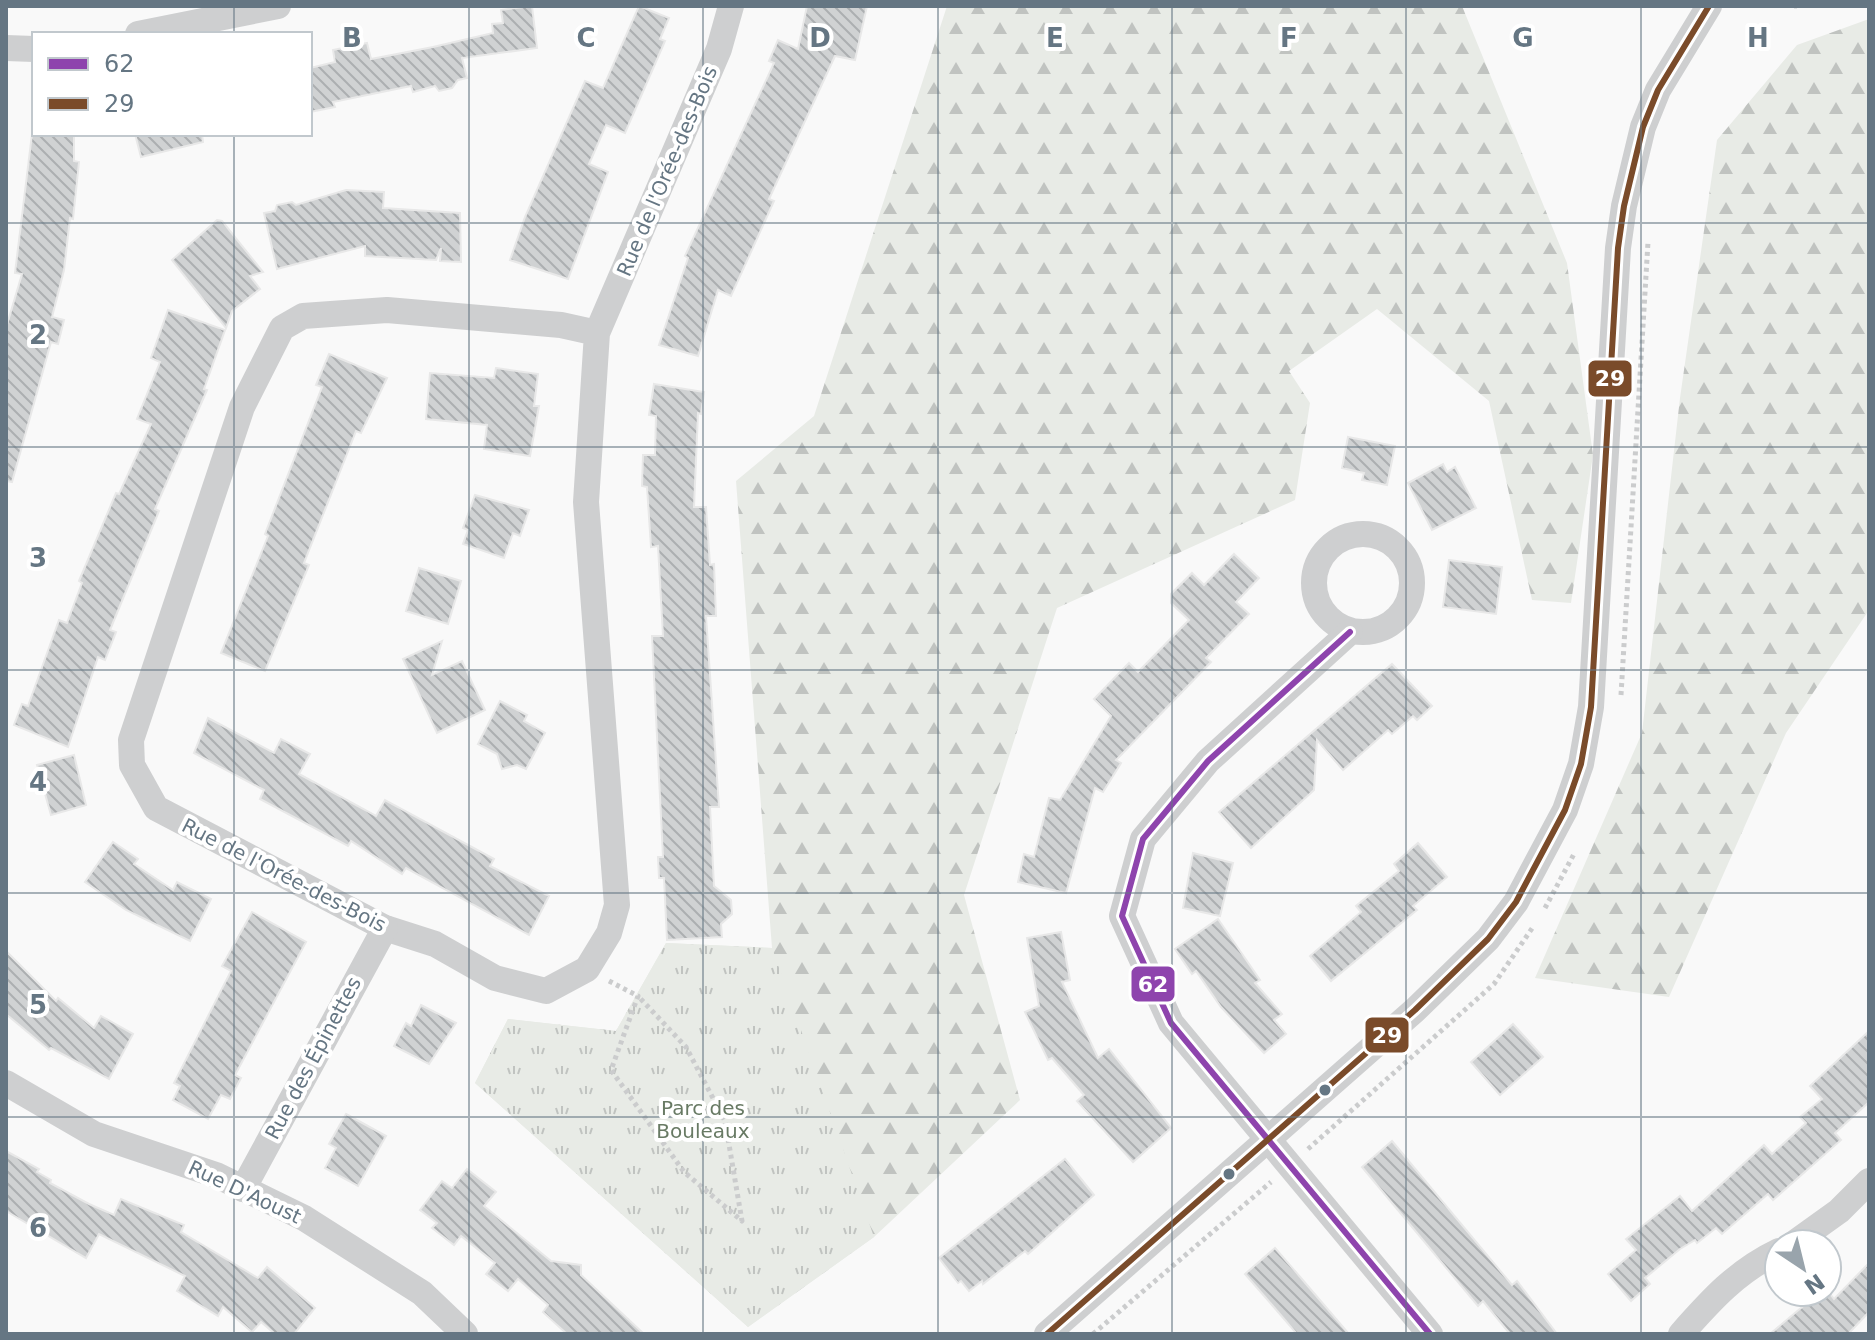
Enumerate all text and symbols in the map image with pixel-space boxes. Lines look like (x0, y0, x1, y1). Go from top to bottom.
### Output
text: B (342, 23, 362, 53)
text: C (576, 23, 596, 53)
text: D (809, 23, 831, 53)
text: E (1046, 23, 1064, 53)
text: F (1280, 23, 1298, 53)
text: G (1512, 23, 1534, 53)
text: H (1747, 23, 1769, 53)
legend (32, 32, 312, 136)
text: 62 (104, 50, 135, 78)
street label: Rue de l'Orée-des-Bois (612, 62, 722, 280)
text: 29 (104, 90, 135, 118)
text: 2 (29, 320, 47, 350)
line badge: 29 (1587, 359, 1633, 398)
text: 29 (1595, 366, 1625, 391)
text: 3 (29, 543, 47, 573)
text: 4 (29, 767, 47, 797)
street label: Rue de l'Orée-des-Bois (178, 813, 390, 937)
line badge: 62 (1130, 965, 1176, 1003)
text: 62 (1138, 972, 1168, 997)
street label: Rue des Épinettes (260, 973, 366, 1143)
text: 5 (29, 990, 47, 1020)
line badge: 29 (1364, 1016, 1410, 1054)
text: 29 (1372, 1023, 1402, 1048)
unlabelled marker (1317, 1082, 1333, 1098)
park label: Parc des Bouleaux (656, 1096, 750, 1143)
street label: Rue D'Aoust (185, 1155, 305, 1229)
unlabelled marker (1221, 1166, 1237, 1182)
text: 6 (29, 1213, 47, 1243)
north arrow (1763, 1228, 1843, 1308)
text: N (1799, 1268, 1829, 1299)

